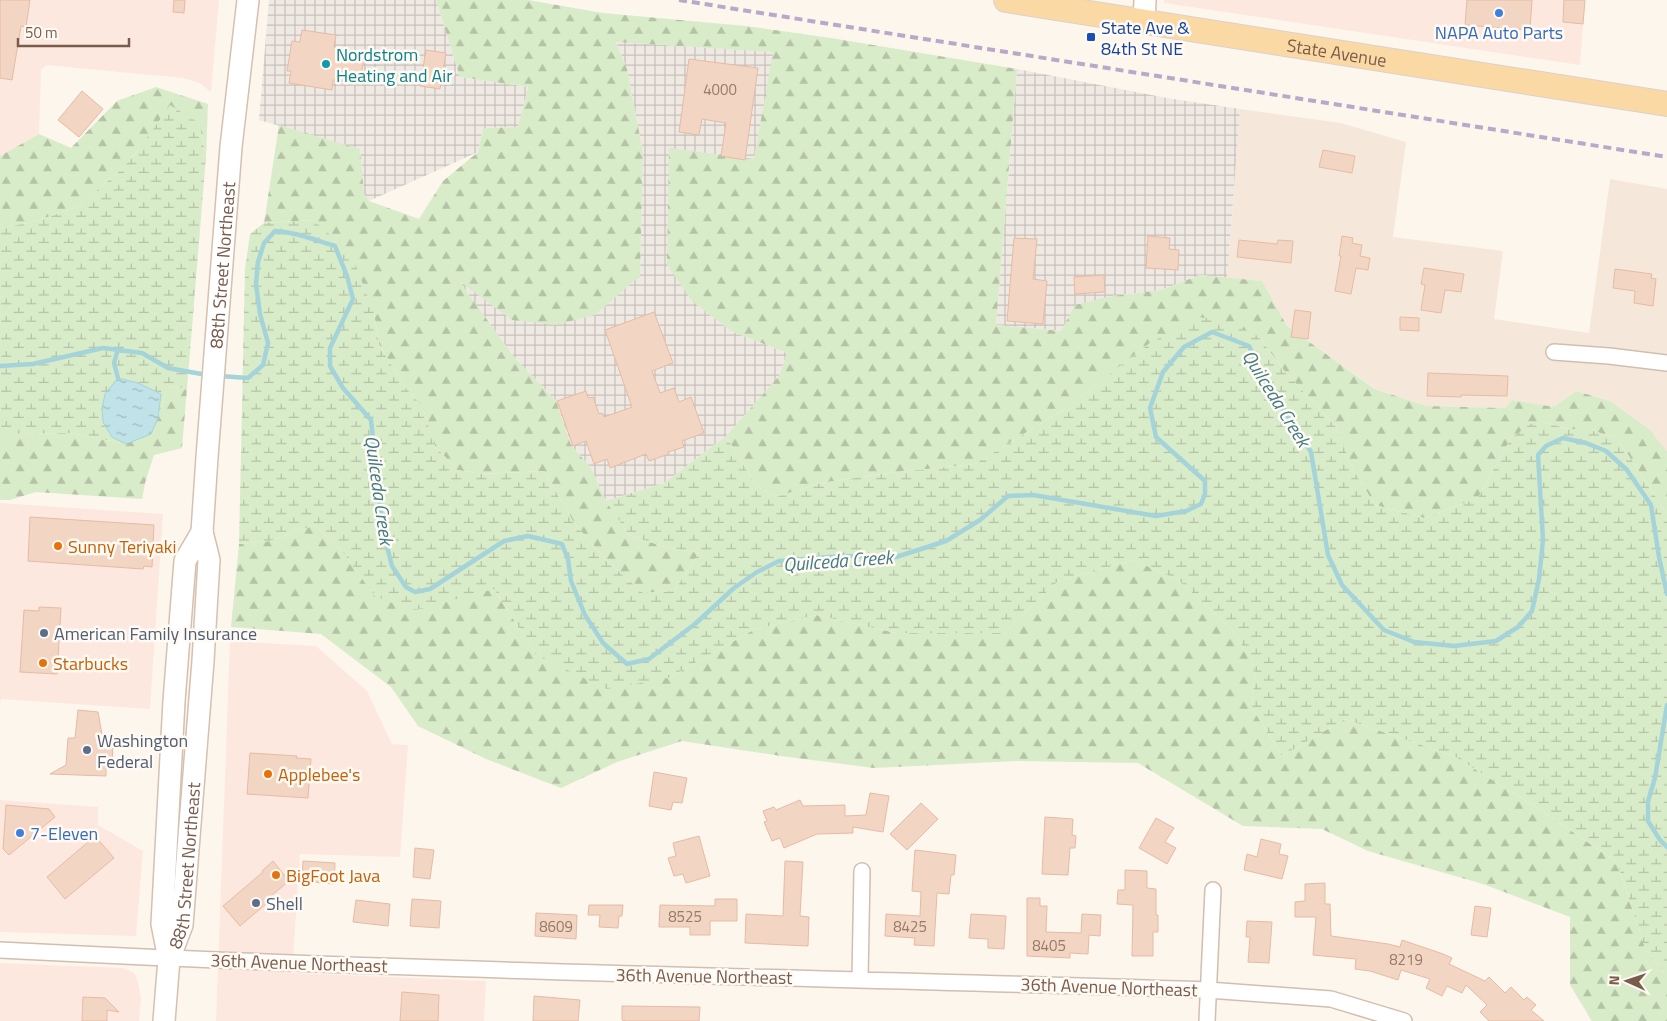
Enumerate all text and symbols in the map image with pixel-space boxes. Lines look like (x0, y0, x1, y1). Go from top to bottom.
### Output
marker: NAPA Auto Parts (1493, 7, 1505, 19)
place label: State Ave & 84th St NE (1101, 14, 1190, 62)
scale bar (18, 15, 129, 47)
place label: NAPA Auto Parts (1435, 19, 1563, 46)
text: 50 m (25, 21, 58, 44)
marker: State Ave & 84th St NE (1085, 31, 1097, 43)
street label: State Avenue (1285, 31, 1389, 73)
place label: Nordstrom Heating and Air (336, 41, 452, 89)
marker: Nordstrom Heating and Air (320, 58, 332, 70)
house number: 4000 (703, 78, 737, 101)
street label: 88th Street Northeast (202, 180, 242, 349)
water label: Quilceda Creek (1235, 344, 1320, 455)
water label: Quilceda Creek (358, 433, 402, 549)
place label: Sunny Teriyaki (68, 533, 176, 560)
marker: Sunny Teriyaki (52, 540, 64, 552)
water label: Quilceda Creek (782, 542, 897, 578)
place label: American Family Insurance (54, 620, 257, 647)
marker: American Family Insurance (38, 627, 50, 639)
place label: Starbucks (53, 650, 128, 677)
marker: Starbucks (37, 657, 49, 669)
place label: Washington Federal (97, 727, 188, 775)
marker: Washington Federal (81, 744, 93, 756)
place label: Applebee's (278, 761, 360, 788)
marker: Applebee's (262, 768, 274, 780)
street label: 88th Street Northeast (161, 780, 207, 952)
place label: 7-Eleven (30, 820, 98, 847)
marker: 7-Eleven (14, 827, 26, 839)
place label: BigFoot Java (286, 862, 380, 889)
marker: BigFoot Java (270, 869, 282, 881)
place label: Shell (266, 890, 303, 917)
marker: Shell (250, 897, 262, 909)
house number: 8525 (668, 905, 702, 928)
house number: 8609 (539, 915, 573, 938)
house number: 8425 (893, 915, 927, 938)
house number: 8405 (1032, 934, 1066, 957)
street label: 36th Avenue Northeast (210, 946, 389, 980)
house number: 8219 (1389, 948, 1423, 971)
north arrow (1602, 956, 1652, 1006)
street label: 36th Avenue Northeast (615, 961, 793, 991)
street label: 36th Avenue Northeast (1020, 970, 1199, 1004)
text: N (1603, 975, 1624, 986)

